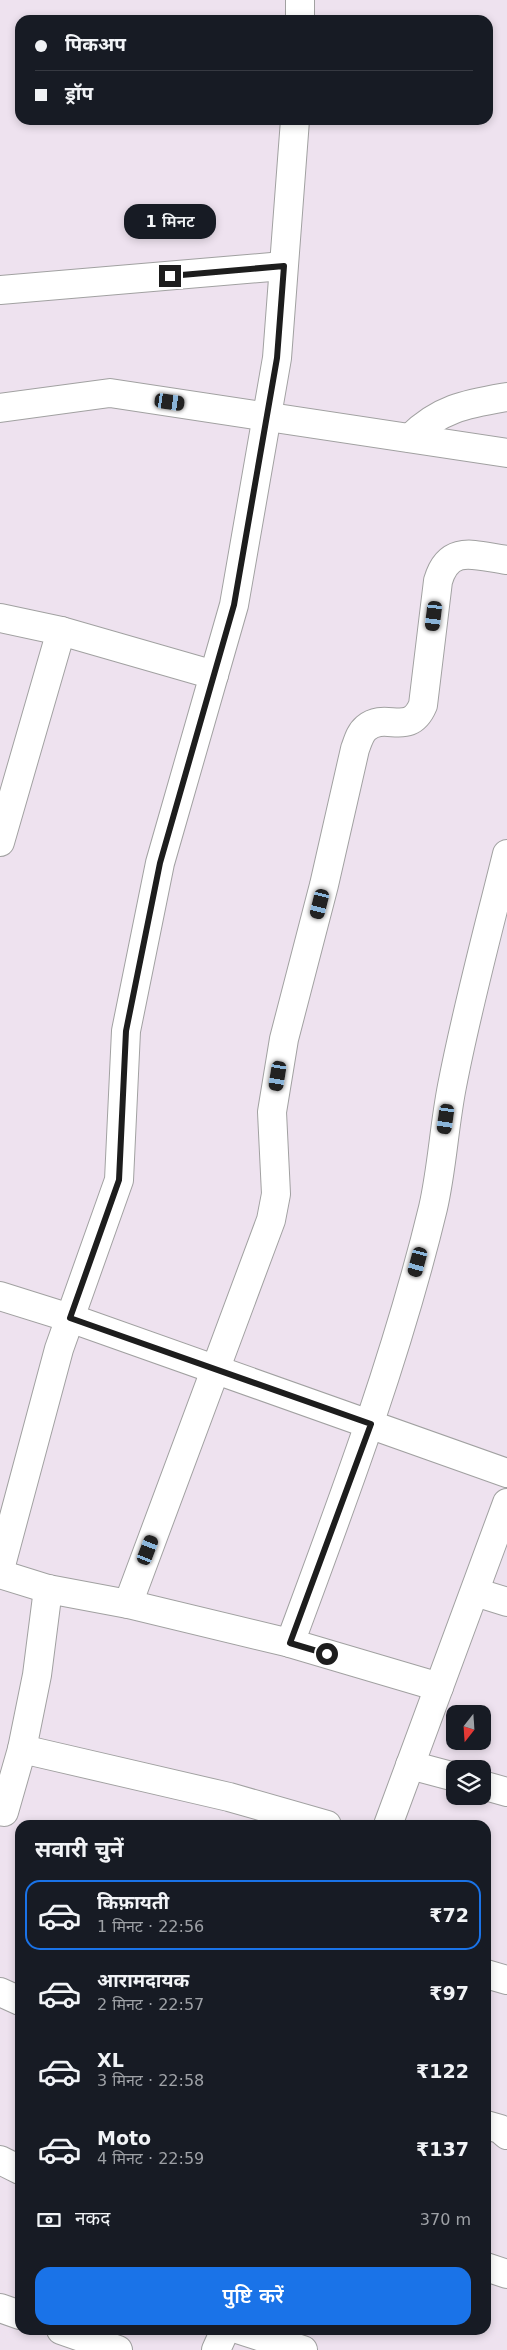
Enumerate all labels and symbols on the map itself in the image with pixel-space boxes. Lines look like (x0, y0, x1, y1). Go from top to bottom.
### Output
callout: 1 मिनट (124, 204, 216, 238)
route end (159, 265, 181, 287)
car (154, 392, 185, 412)
car (424, 600, 443, 632)
car (309, 888, 330, 920)
car (268, 1060, 287, 1092)
car (436, 1103, 455, 1135)
car (406, 1246, 429, 1278)
car (135, 1533, 160, 1567)
route start (316, 1643, 338, 1665)
north arrow (446, 1705, 491, 1750)

